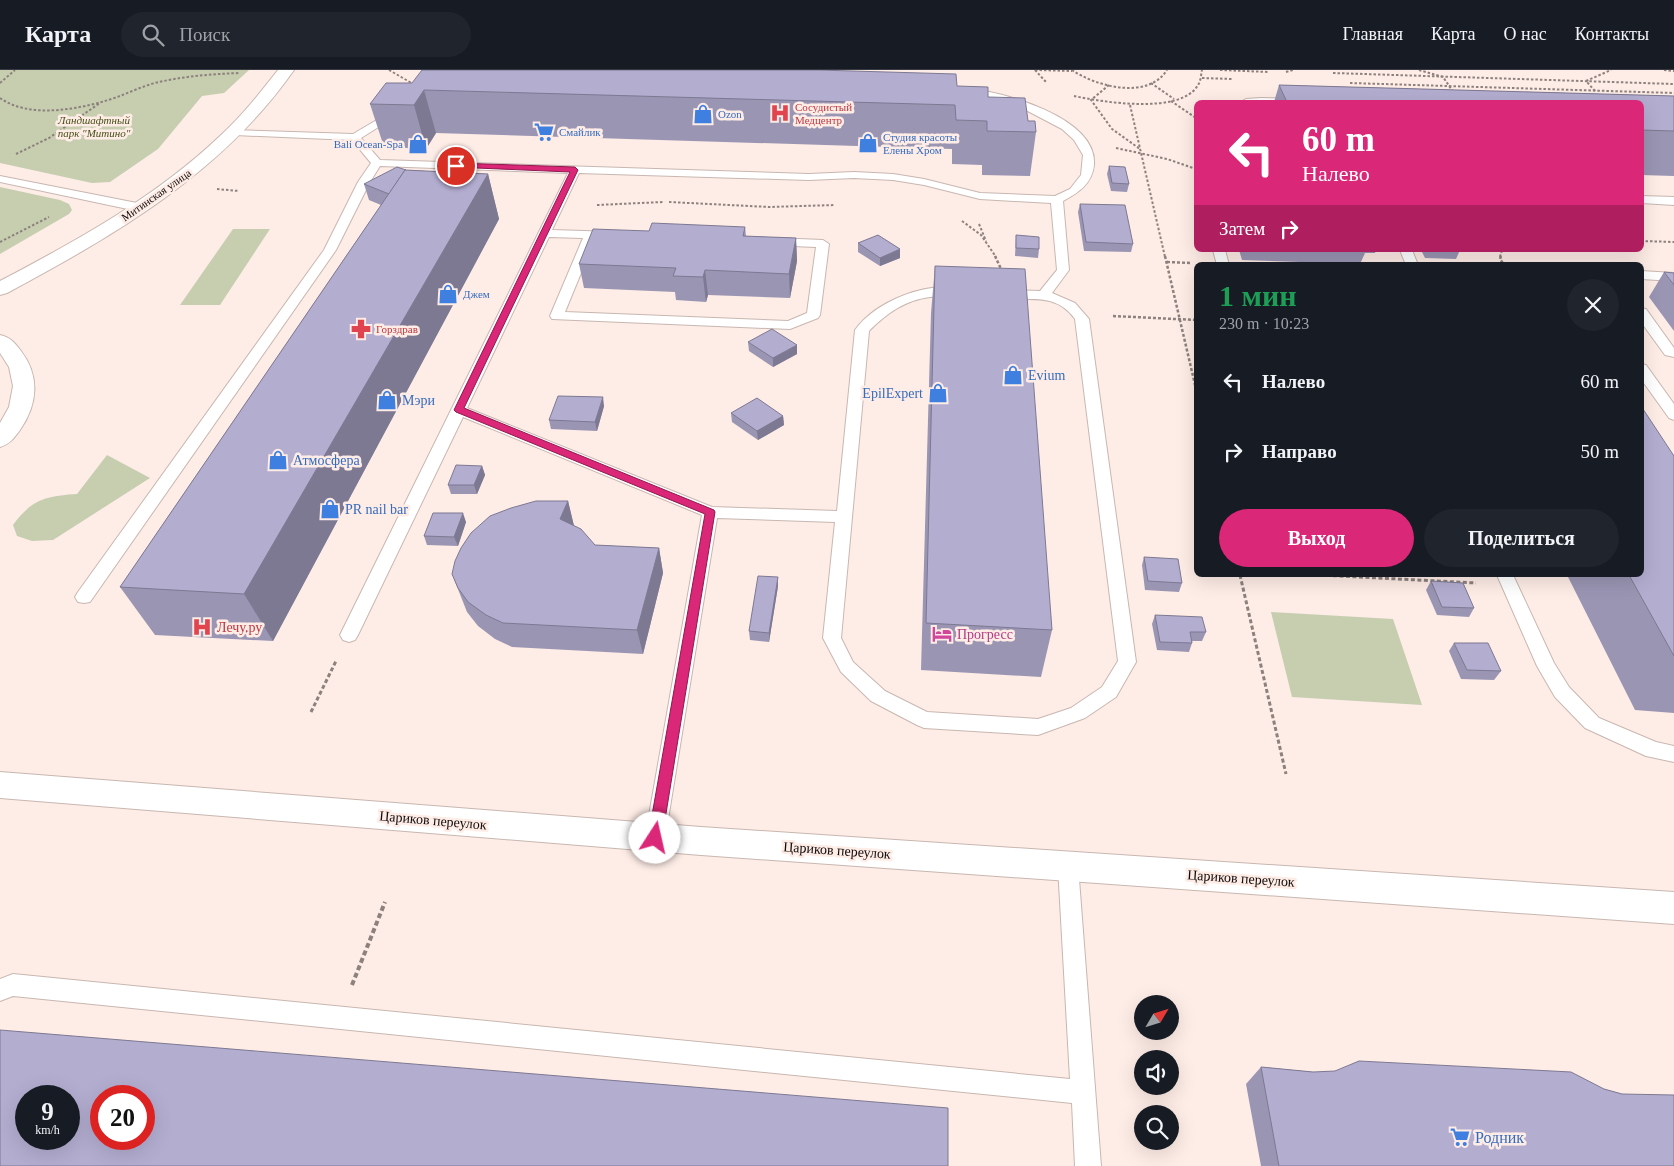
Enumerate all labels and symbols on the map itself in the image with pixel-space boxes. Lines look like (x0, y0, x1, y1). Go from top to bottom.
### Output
place label: Сосудистый Медцентр (795, 101, 852, 126)
hospital icon: Сосудистый Медцентр (769, 102, 791, 124)
shop icon: Ozon (692, 103, 714, 125)
place label: Ozon (718, 108, 742, 120)
park label: Ландшафтный парк "Митино" (57, 114, 131, 139)
supermarket icon: Смайлик (533, 121, 555, 143)
place label: Смайлик (559, 126, 601, 138)
place label: Студия красоты Елены Хром (883, 131, 958, 156)
shop icon: Студия красоты Елены Хром (857, 132, 879, 154)
shop icon: Bali Ocean-Spa (407, 133, 429, 155)
place label: Bali Ocean-Spa (334, 138, 403, 150)
pin (435, 145, 477, 187)
street label: Митинская улица (119, 166, 193, 223)
shop icon: Джем (437, 283, 459, 305)
place label: Джем (463, 288, 490, 300)
pharmacy icon: Горздрав (350, 318, 372, 340)
place label: Горздрав (376, 323, 418, 335)
shop icon: Evium (1002, 364, 1024, 386)
place label: Evium (1028, 368, 1065, 383)
shop icon: EpilExpert (927, 382, 949, 404)
place label: EpilExpert (862, 386, 923, 401)
shop icon: Мэри (376, 389, 398, 411)
place label: Мэри (402, 393, 435, 408)
shop icon: Атмосфера (267, 449, 289, 471)
place label: Атмосфера (293, 453, 360, 468)
shop icon: PR nail bar (319, 498, 341, 520)
place label: PR nail bar (345, 502, 408, 517)
hospital icon: Лечу.ру (191, 616, 213, 638)
place label: Лечу.ру (217, 620, 262, 635)
hotel icon: Прогресс (931, 623, 953, 645)
place label: Прогресс (957, 627, 1013, 642)
street label: Цариков переулок (379, 808, 487, 833)
position arrow (628, 811, 680, 863)
street label: Цариков переулок (783, 839, 891, 862)
street label: Цариков переулок (1187, 867, 1295, 890)
north arrow (1134, 995, 1179, 1040)
speed limit sign: 20 (90, 1085, 155, 1150)
supermarket icon: Родник (1449, 1126, 1471, 1148)
place label: Родник (1475, 1129, 1524, 1147)

